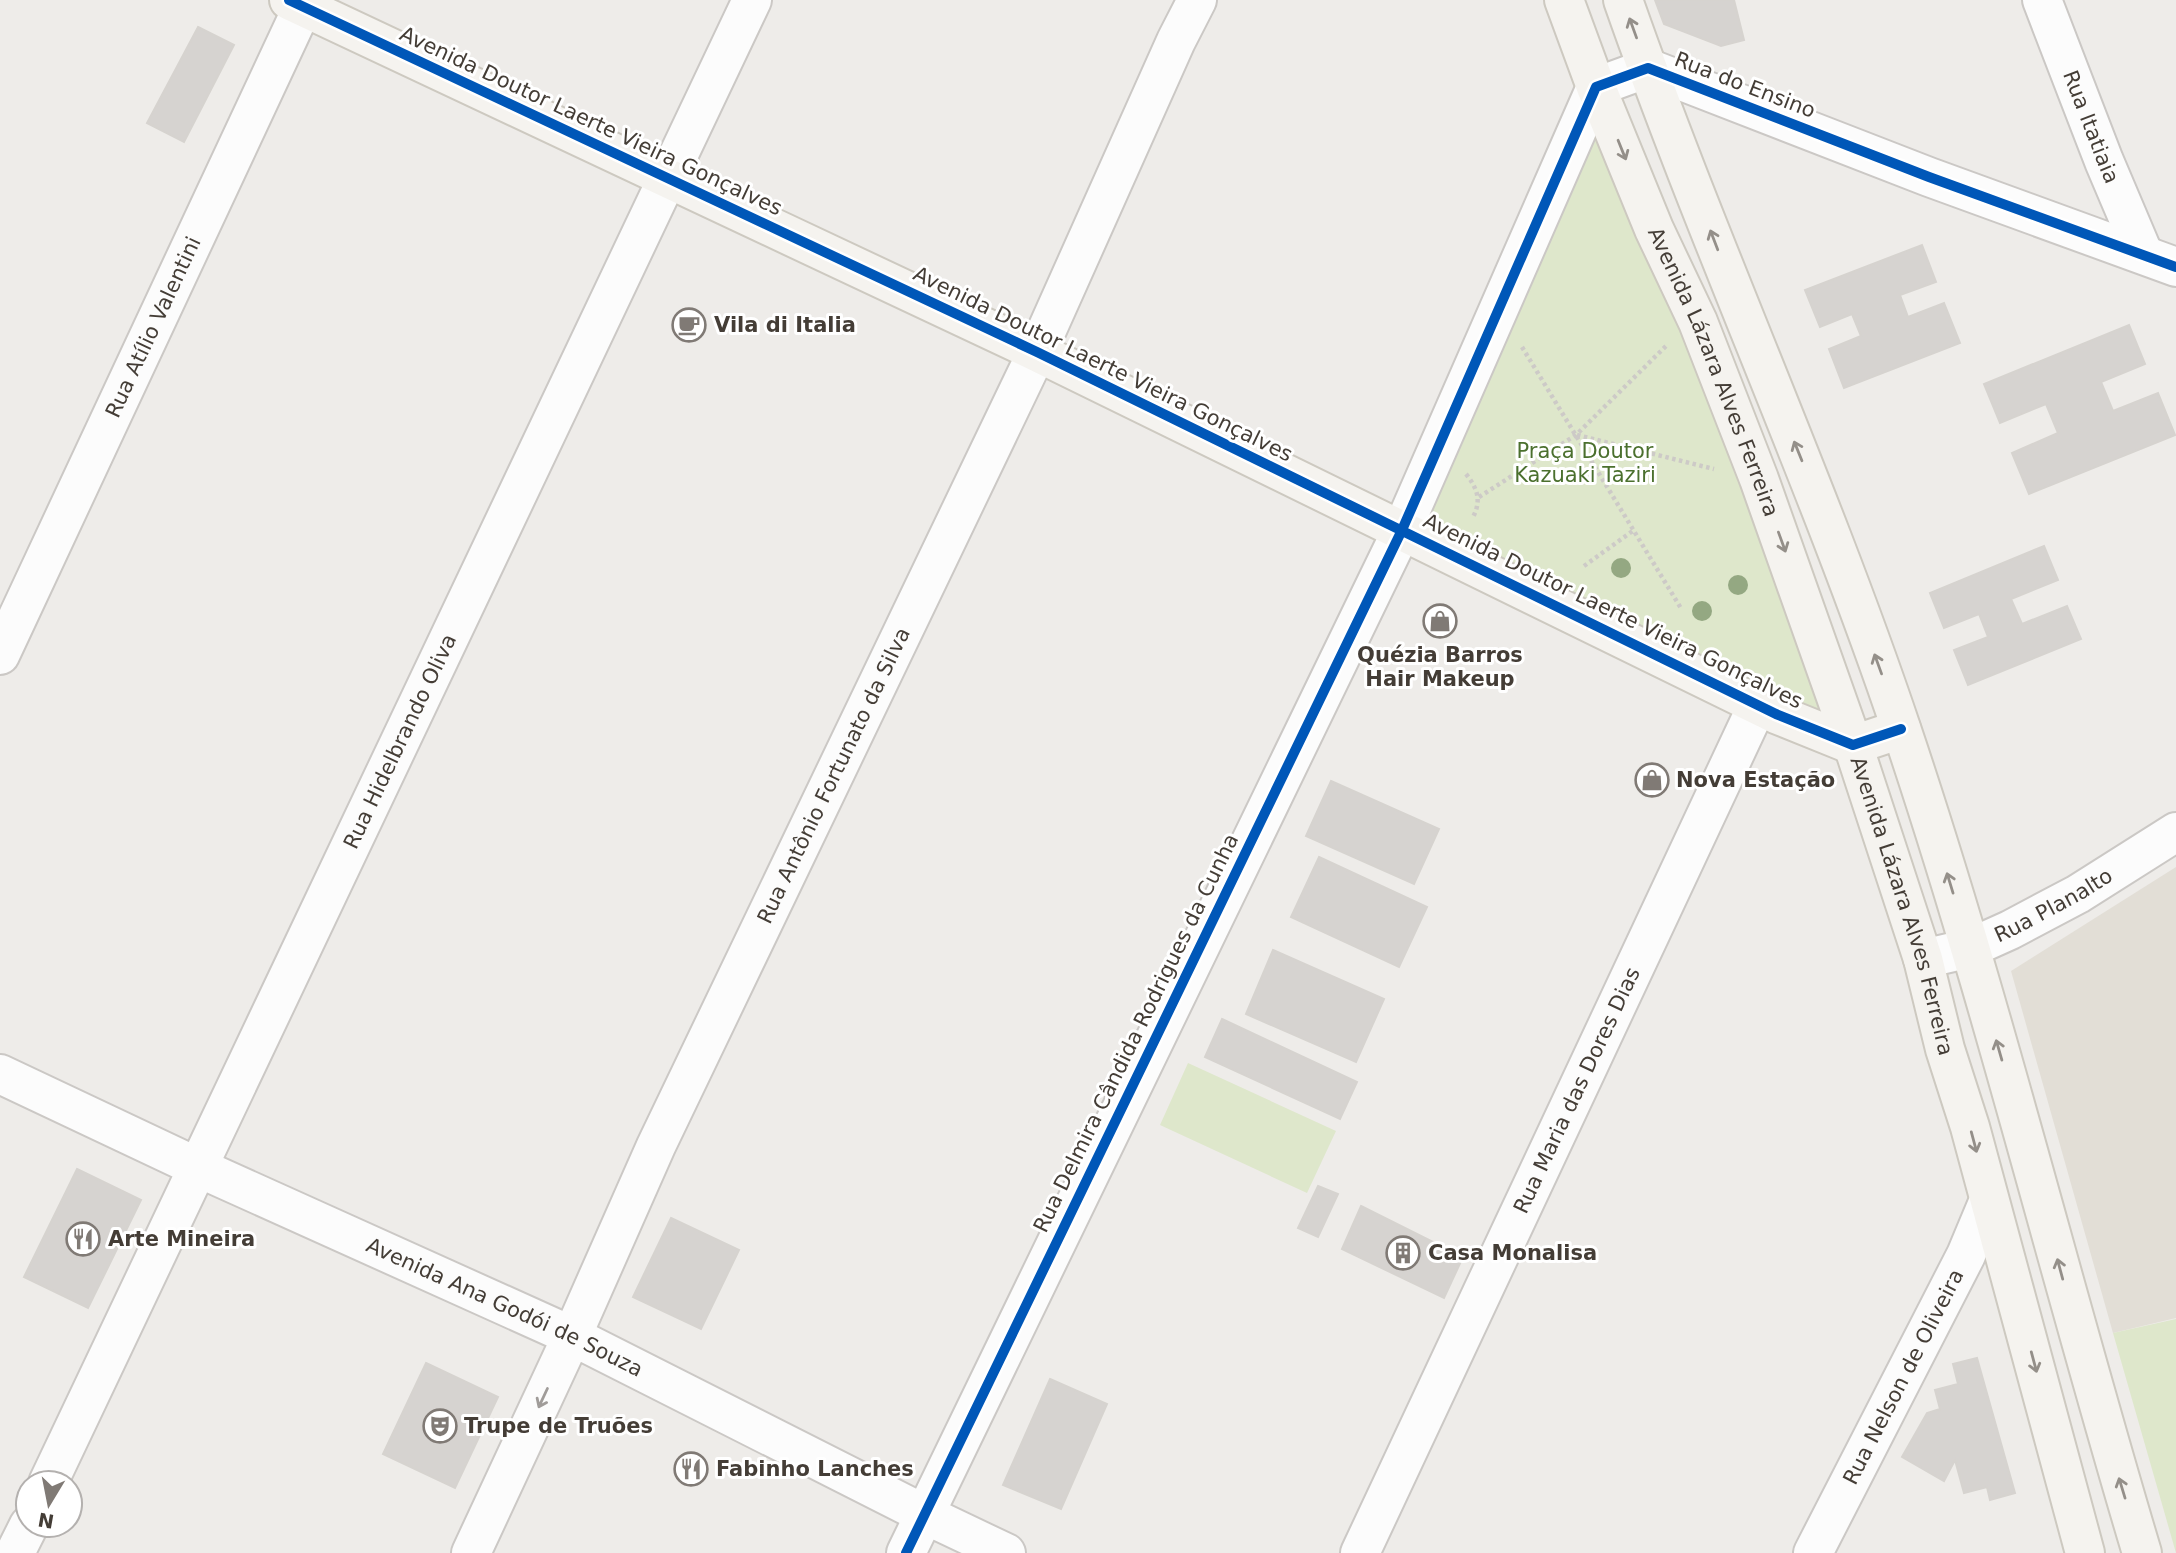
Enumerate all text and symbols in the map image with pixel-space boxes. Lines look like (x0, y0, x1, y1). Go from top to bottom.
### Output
one-way arrow (1625, 17, 1638, 39)
street label: Avenida Doutor Laerte Vieira Gonçalves (396, 22, 786, 220)
street label: Rua do Ensino (1671, 47, 1819, 123)
street label: Rua Itatiaia (2058, 67, 2124, 187)
one-way arrow (1616, 139, 1629, 160)
street label: Avenida Lázara Alves Ferreira (1643, 223, 1783, 520)
one-way arrow (1707, 230, 1720, 251)
street label: Rua Atílio Valentini (101, 233, 206, 421)
street label: Avenida Doutor Laerte Vieira Gonçalves (910, 261, 1296, 467)
cafe icon: Vila di Italia (670, 306, 708, 344)
place label: Vila di Italia (714, 313, 856, 337)
park label: Praça Doutor Kazuaki Taziri (1514, 439, 1656, 487)
one-way arrow (1791, 441, 1804, 463)
street label: Avenida Doutor Laerte Vieira Gonçalves (1420, 508, 1806, 714)
one-way arrow (1777, 530, 1789, 552)
shop icon: Quézia Barros Hair Makeup (1421, 602, 1459, 640)
street label: Rua Antônio Fortunato da Silva (753, 624, 915, 928)
street label: Rua Hidelbrando Oliva (339, 630, 461, 853)
place label: Quézia Barros Hair Makeup (1357, 643, 1523, 691)
one-way arrow (1871, 654, 1883, 676)
street label: Avenida Lázara Alves Ferreira (1846, 754, 1958, 1058)
shop icon: Nova Estação (1633, 761, 1671, 799)
place label: Nova Estação (1676, 768, 1835, 792)
street label: Rua Delmira Cândida Rodrigues da Cunha (1029, 830, 1243, 1236)
street label: Rua Planalto (1991, 863, 2117, 947)
one-way arrow (1942, 872, 1955, 894)
street label: Rua Maria das Dores Dias (1509, 963, 1645, 1217)
one-way arrow (1992, 1039, 2005, 1061)
one-way arrow (1968, 1131, 1981, 1153)
restaurant icon: Arte Mineira (64, 1220, 102, 1258)
place label: Arte Mineira (108, 1227, 255, 1251)
street label: Avenida Ana Godói de Souza (363, 1233, 647, 1382)
building icon: Casa Monalisa (1384, 1234, 1422, 1272)
place label: Casa Monalisa (1428, 1241, 1597, 1265)
one-way arrow (2053, 1258, 2066, 1281)
street label: Rua Nelson de Oliveira (1838, 1265, 1969, 1489)
one-way arrow (2028, 1350, 2041, 1373)
one-way arrow (536, 1387, 550, 1408)
theatre icon: Trupe de Truões (421, 1407, 459, 1445)
place label: Trupe de Truões (464, 1414, 653, 1438)
restaurant icon: Fabinho Lanches (672, 1450, 710, 1488)
place label: Fabinho Lanches (716, 1457, 914, 1481)
north arrow (14, 1469, 84, 1539)
one-way arrow (2115, 1477, 2128, 1499)
text: N (36, 1509, 56, 1533)

